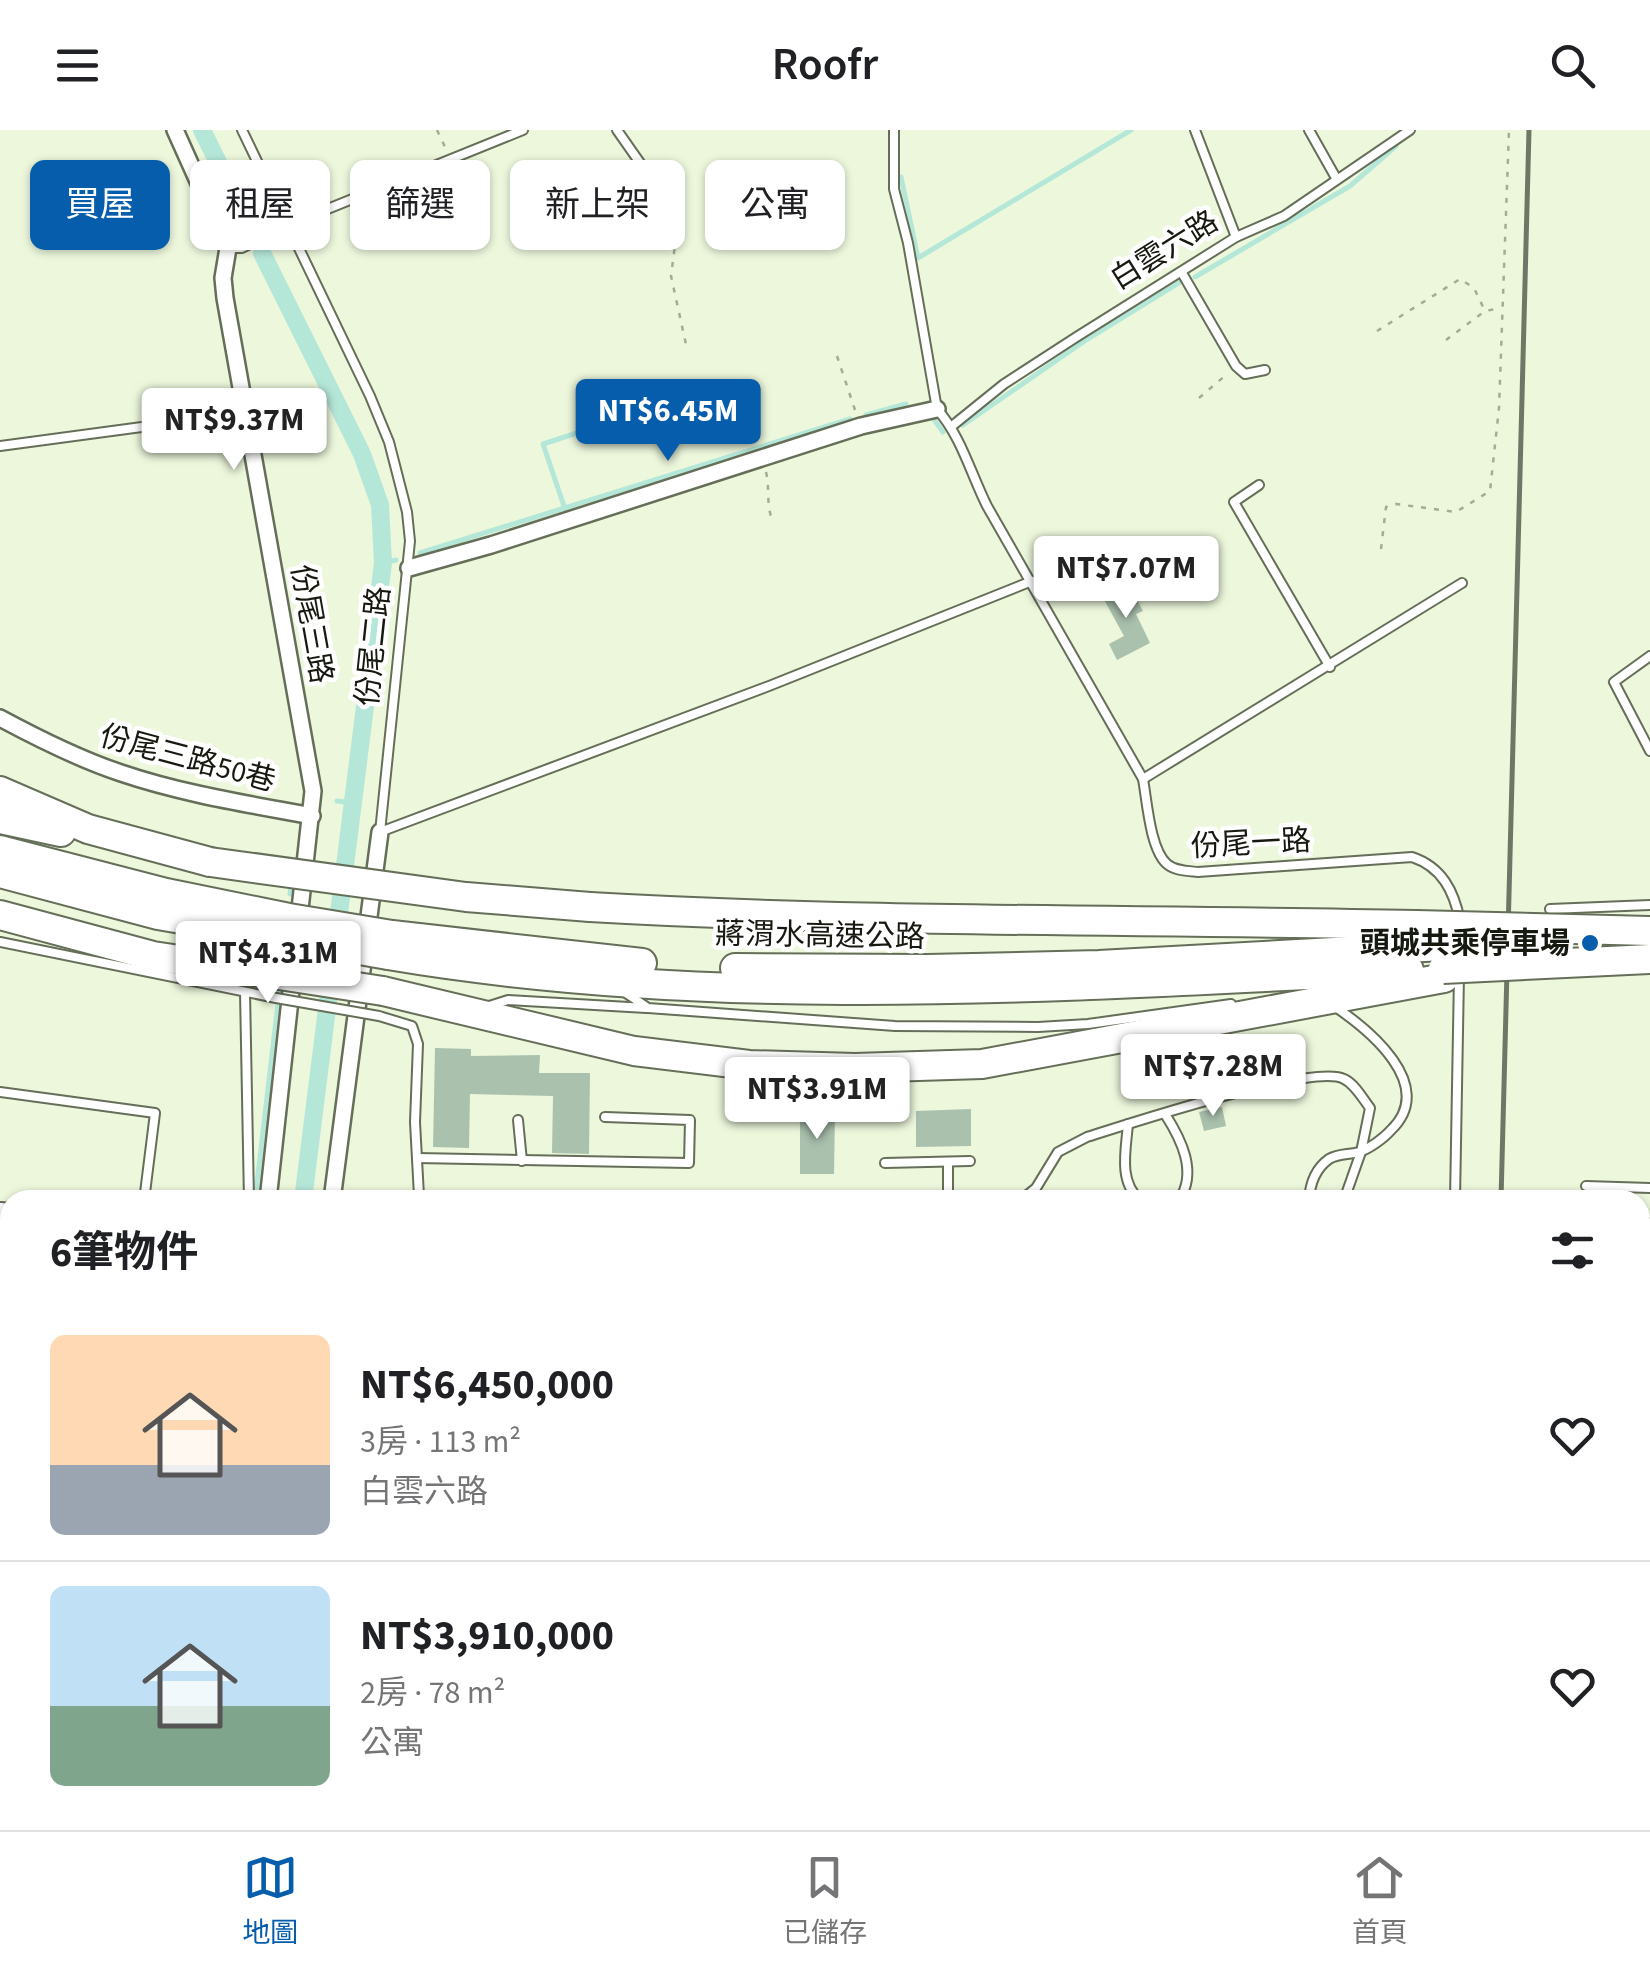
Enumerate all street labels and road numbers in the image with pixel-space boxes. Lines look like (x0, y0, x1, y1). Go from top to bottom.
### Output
street label: 白雲六路 (1102, 200, 1227, 300)
street label: 份尾三路 (280, 561, 343, 687)
street label: 份尾二路 (346, 584, 401, 708)
street label: 份尾三路50巷 (95, 714, 280, 803)
street label: 份尾一路 (1190, 819, 1312, 868)
street label: 蔣渭水高速公路 (715, 912, 925, 959)

